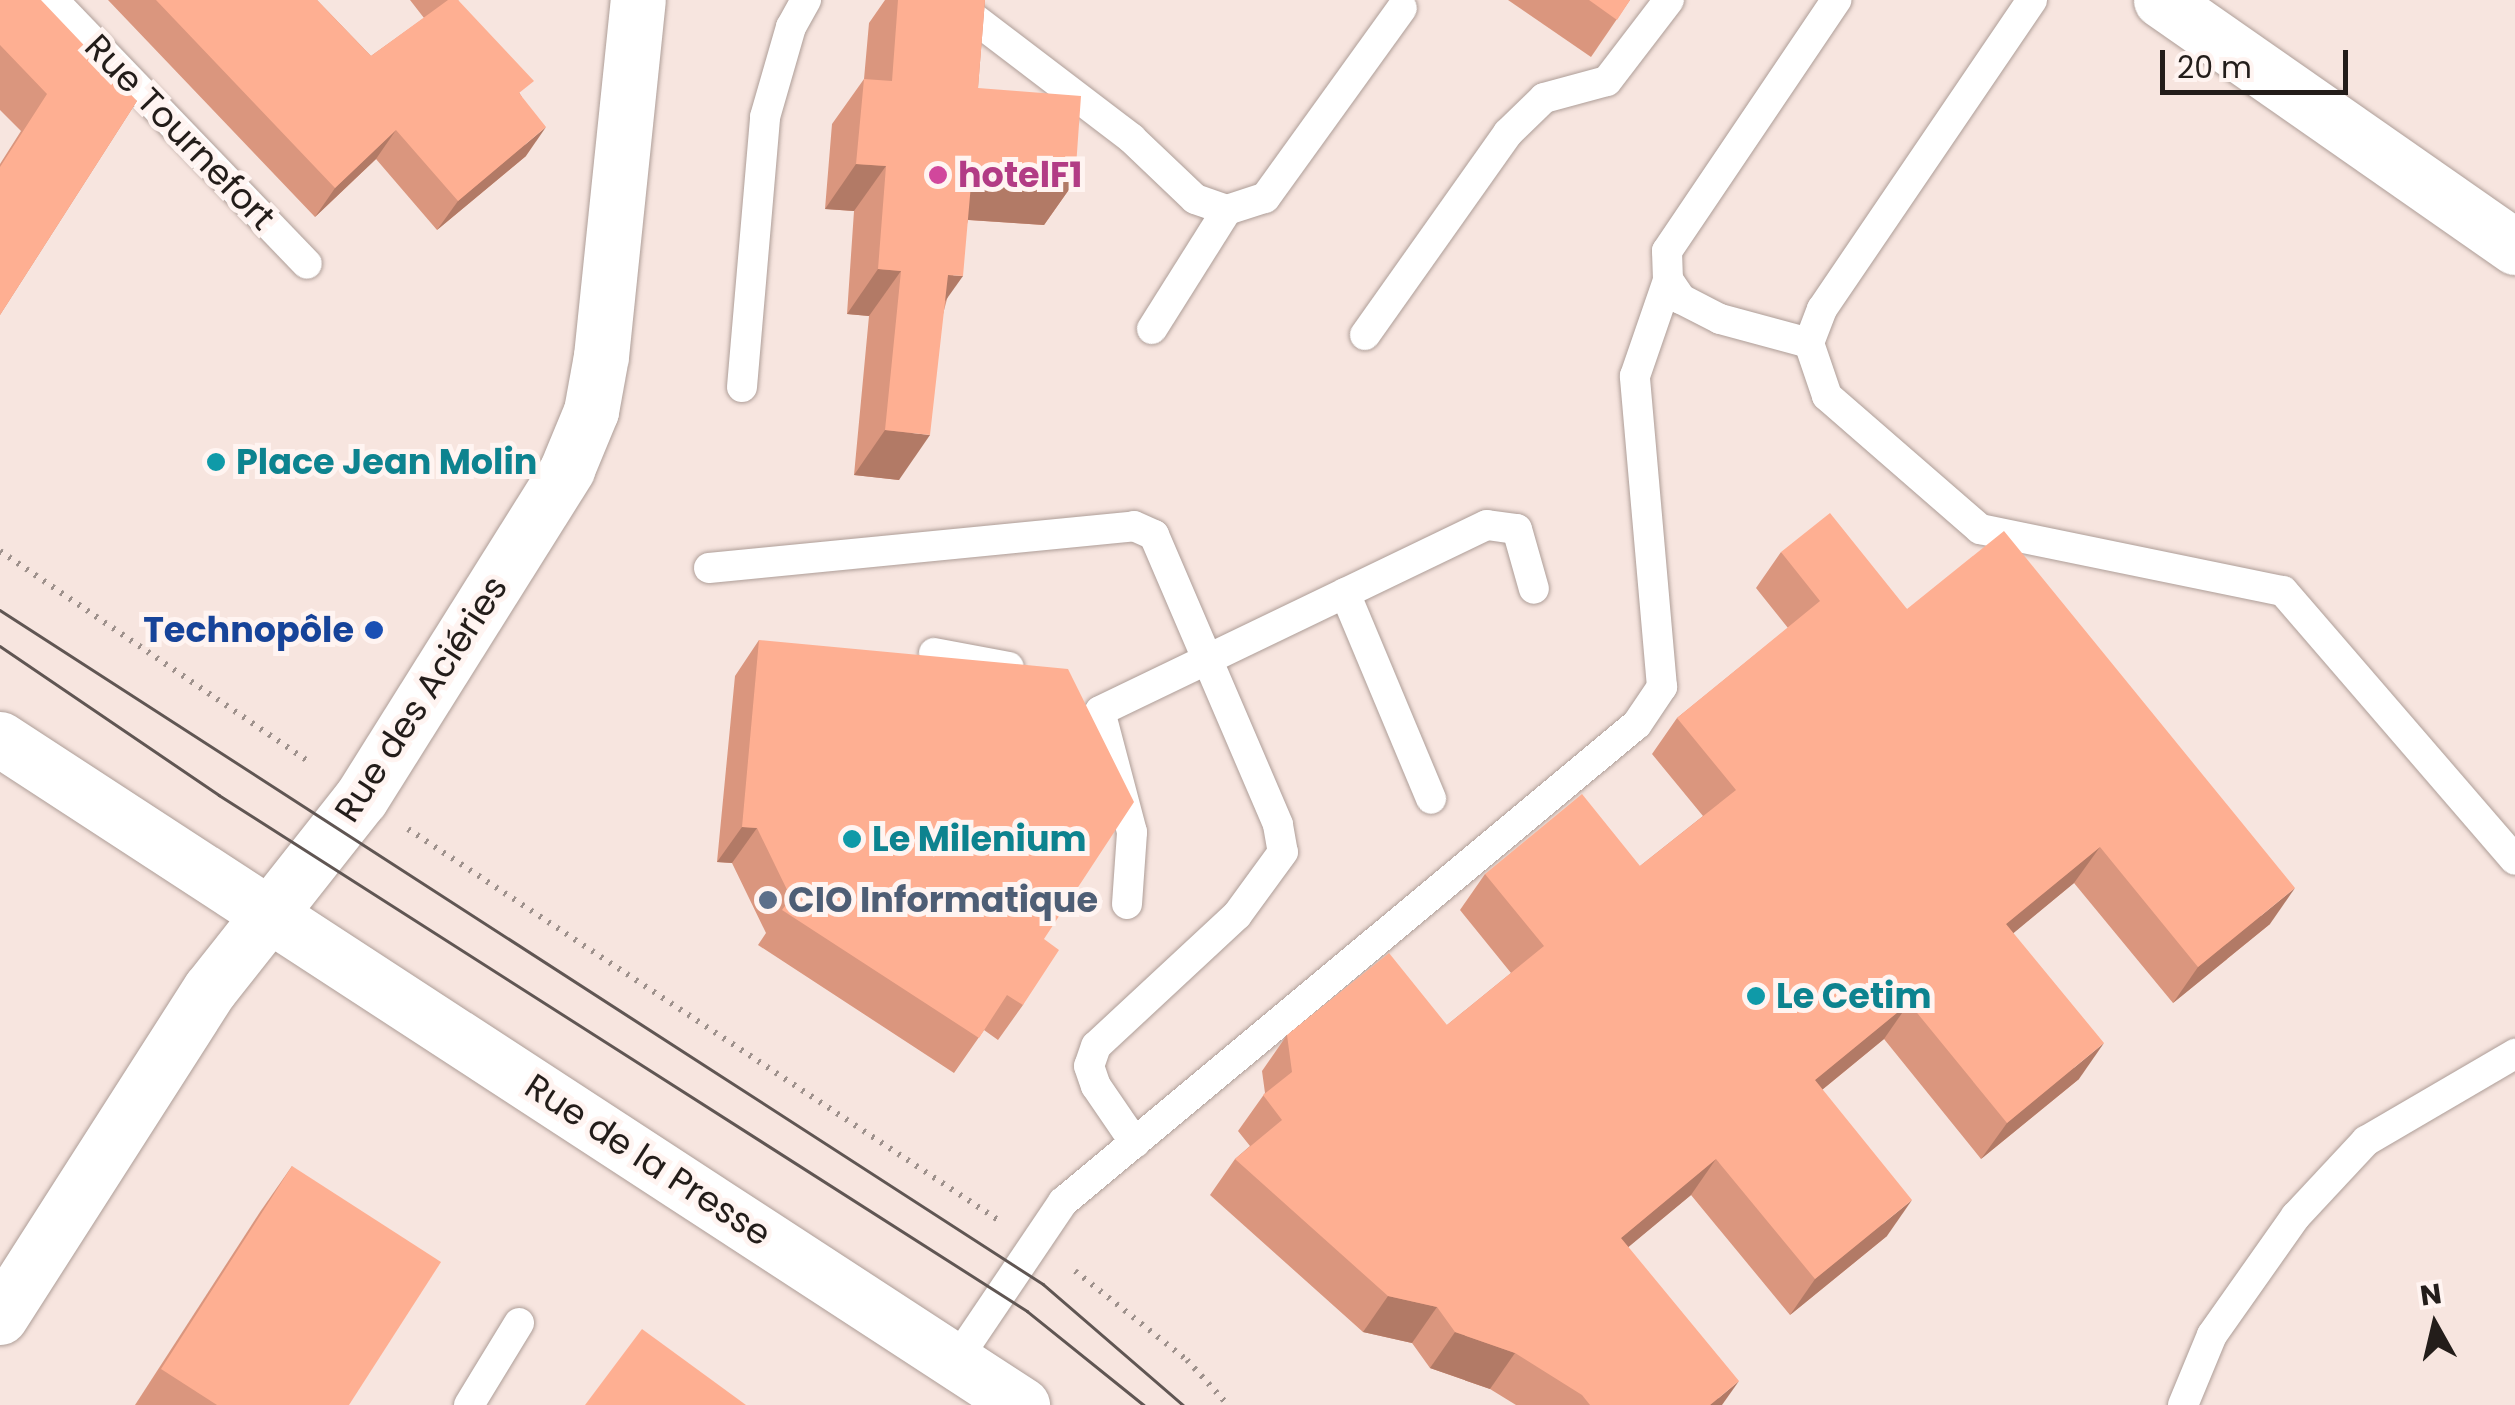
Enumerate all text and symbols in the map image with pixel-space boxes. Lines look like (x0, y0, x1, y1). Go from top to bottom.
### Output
street label: Rue Tournefort (76, 26, 284, 238)
scale bar (2165, 30, 2352, 92)
text: 20 m (2177, 46, 2252, 89)
place label: hotelF1 (958, 154, 1082, 196)
marker: hotelF1 (927, 164, 949, 186)
place label: Place Jean Molin (236, 441, 537, 483)
marker: Place Jean Molin (205, 451, 227, 473)
street label: Rue des Aciéries (326, 568, 516, 830)
place label: Technopôle (143, 609, 354, 651)
marker: Technopôle (363, 619, 385, 641)
place label: Le Milenium (872, 818, 1087, 860)
marker: Le Milenium (841, 828, 863, 850)
place label: CIO Informatique (788, 879, 1098, 921)
marker: CIO Informatique (757, 889, 779, 911)
place label: Le Cetim (1776, 975, 1932, 1017)
marker: Le Cetim (1745, 985, 1767, 1007)
street label: Rue de la Presse (517, 1065, 779, 1255)
text: N (2418, 1274, 2444, 1316)
north arrow (2385, 1275, 2485, 1375)

